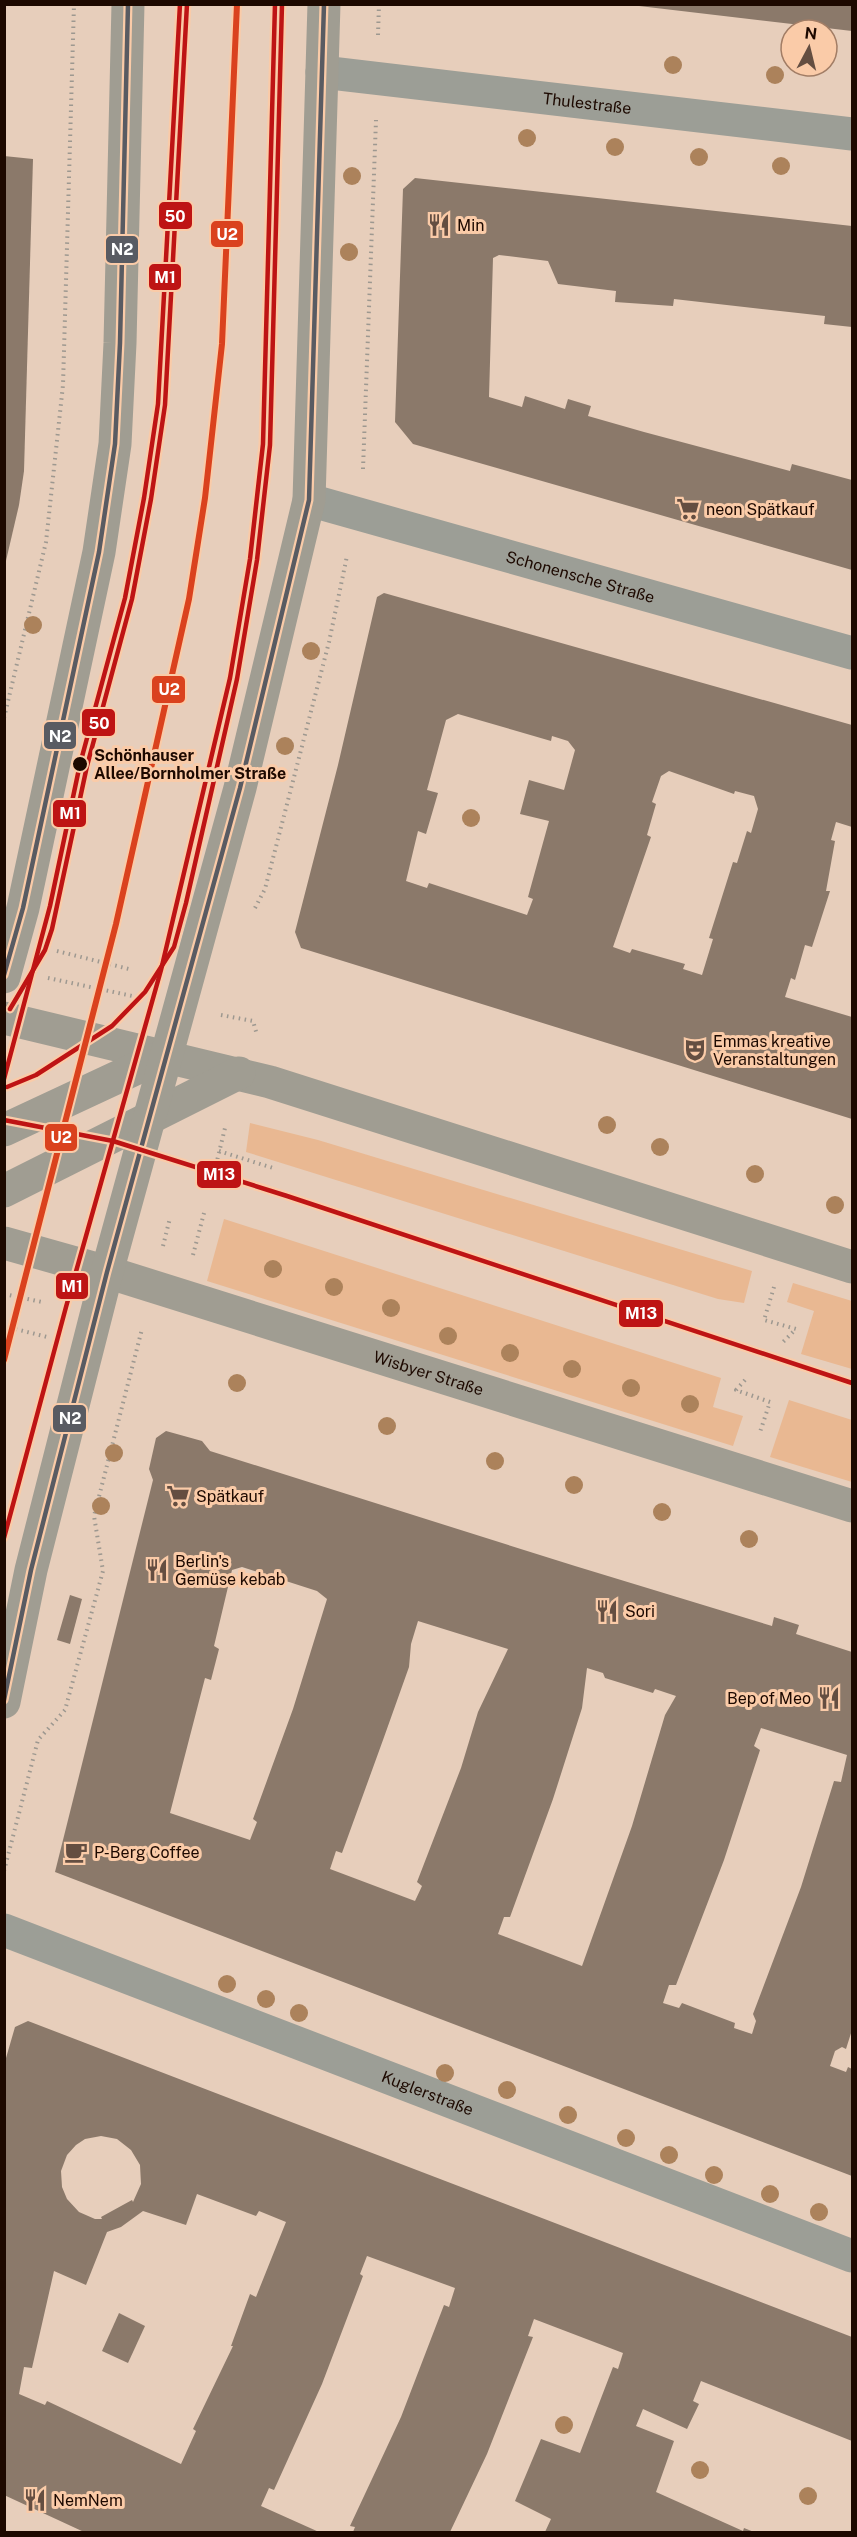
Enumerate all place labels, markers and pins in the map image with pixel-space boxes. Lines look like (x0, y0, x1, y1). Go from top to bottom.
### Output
restaurant icon: Min (426, 212, 452, 238)
place label: Min (457, 216, 484, 235)
supermarket icon: neon Spätkauf (675, 496, 701, 522)
place label: neon Spätkauf (706, 500, 815, 519)
place label: Schönhauser Allee/Bornholmer Straße (94, 746, 286, 783)
marker: Schönhauser Allee/Bornholmer Straße (71, 755, 89, 773)
place label: Emmas kreative Veranstaltungen (713, 1032, 836, 1069)
theatre icon: Emmas kreative Veranstaltungen (682, 1037, 708, 1063)
supermarket icon: Spätkauf (165, 1483, 191, 1509)
place label: Spätkauf (196, 1487, 264, 1506)
place label: Berlin's Gemüse kebab (175, 1552, 285, 1589)
restaurant icon: Berlin's Gemüse kebab (144, 1557, 170, 1583)
restaurant icon: Sori (594, 1598, 620, 1624)
place label: Sori (625, 1602, 655, 1621)
restaurant icon: Bep of Meo (816, 1685, 842, 1711)
place label: Bep of Meo (727, 1689, 811, 1708)
cafe icon: P-Berg Coffee (63, 1839, 89, 1865)
place label: P-Berg Coffee (94, 1843, 200, 1862)
restaurant icon: NemNem (22, 2487, 48, 2513)
place label: NemNem (53, 2491, 123, 2510)

